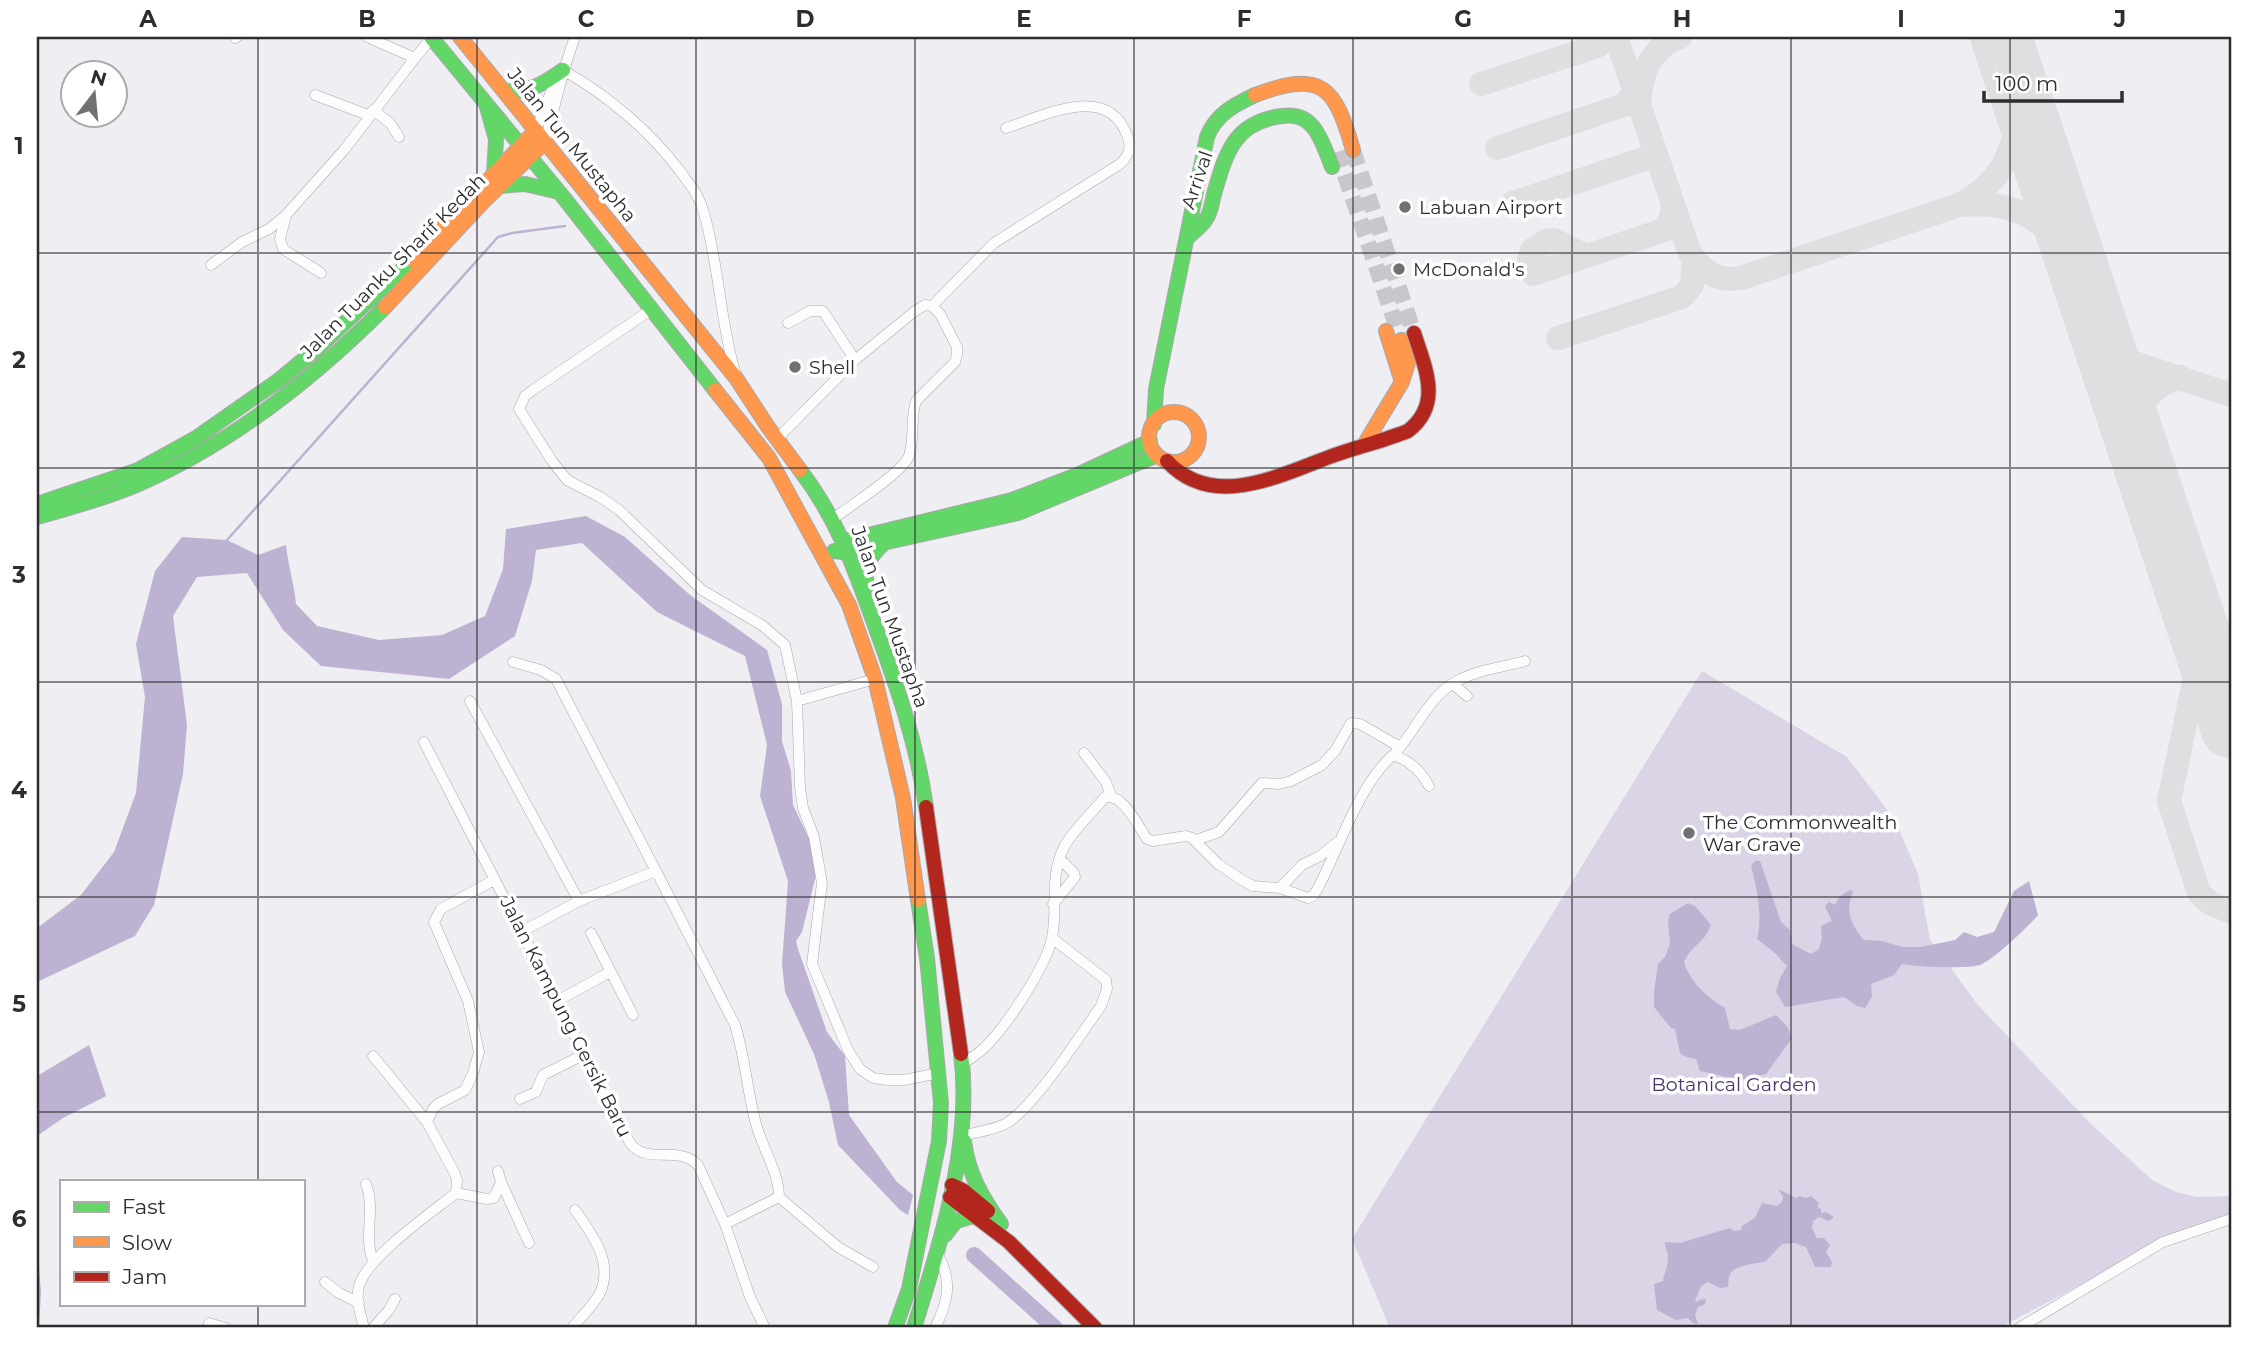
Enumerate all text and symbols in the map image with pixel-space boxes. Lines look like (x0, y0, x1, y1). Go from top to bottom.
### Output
text: A (138, 5, 157, 33)
text: B (358, 5, 376, 33)
text: C (578, 5, 595, 33)
text: D (796, 5, 815, 33)
text: E (1016, 5, 1032, 33)
text: F (1237, 5, 1252, 33)
text: G (1454, 5, 1472, 33)
text: H (1673, 5, 1691, 33)
text: I (1897, 5, 1905, 33)
text: J (2113, 5, 2126, 33)
north arrow (60, 60, 130, 130)
scale bar (1984, 60, 2123, 104)
street label: Jalan Tun Mustapha (502, 62, 641, 227)
text: N (88, 65, 109, 91)
text: 100 m (1995, 71, 2058, 96)
text: 1 (14, 132, 24, 160)
street label: Arrival (1176, 148, 1218, 212)
street label: Jalan Tuanku Sharif Kedah (295, 169, 490, 364)
place label: Labuan Airport (1419, 196, 1563, 219)
marker: Labuan Airport (1397, 199, 1413, 215)
place label: McDonald's (1413, 258, 1525, 281)
marker: McDonald's (1391, 261, 1407, 277)
text: 2 (12, 346, 26, 374)
place label: Shell (809, 356, 855, 379)
marker: Shell (787, 359, 803, 375)
street label: Jalan Tun Mustapha (846, 522, 934, 711)
text: 3 (11, 561, 26, 589)
text: 4 (11, 776, 27, 804)
place label: The Commonwealth War Grave (1703, 811, 1897, 856)
marker: The Commonwealth War Grave (1681, 825, 1697, 841)
street label: Jalan Kampung Gersik Baru (495, 892, 637, 1141)
text: 5 (12, 990, 26, 1018)
park label: Botanical Garden (1651, 1073, 1817, 1096)
legend (60, 1180, 304, 1306)
text: Fast (122, 1194, 166, 1219)
text: 6 (12, 1205, 27, 1233)
text: Slow (122, 1230, 172, 1255)
text: Jam (121, 1264, 167, 1289)

